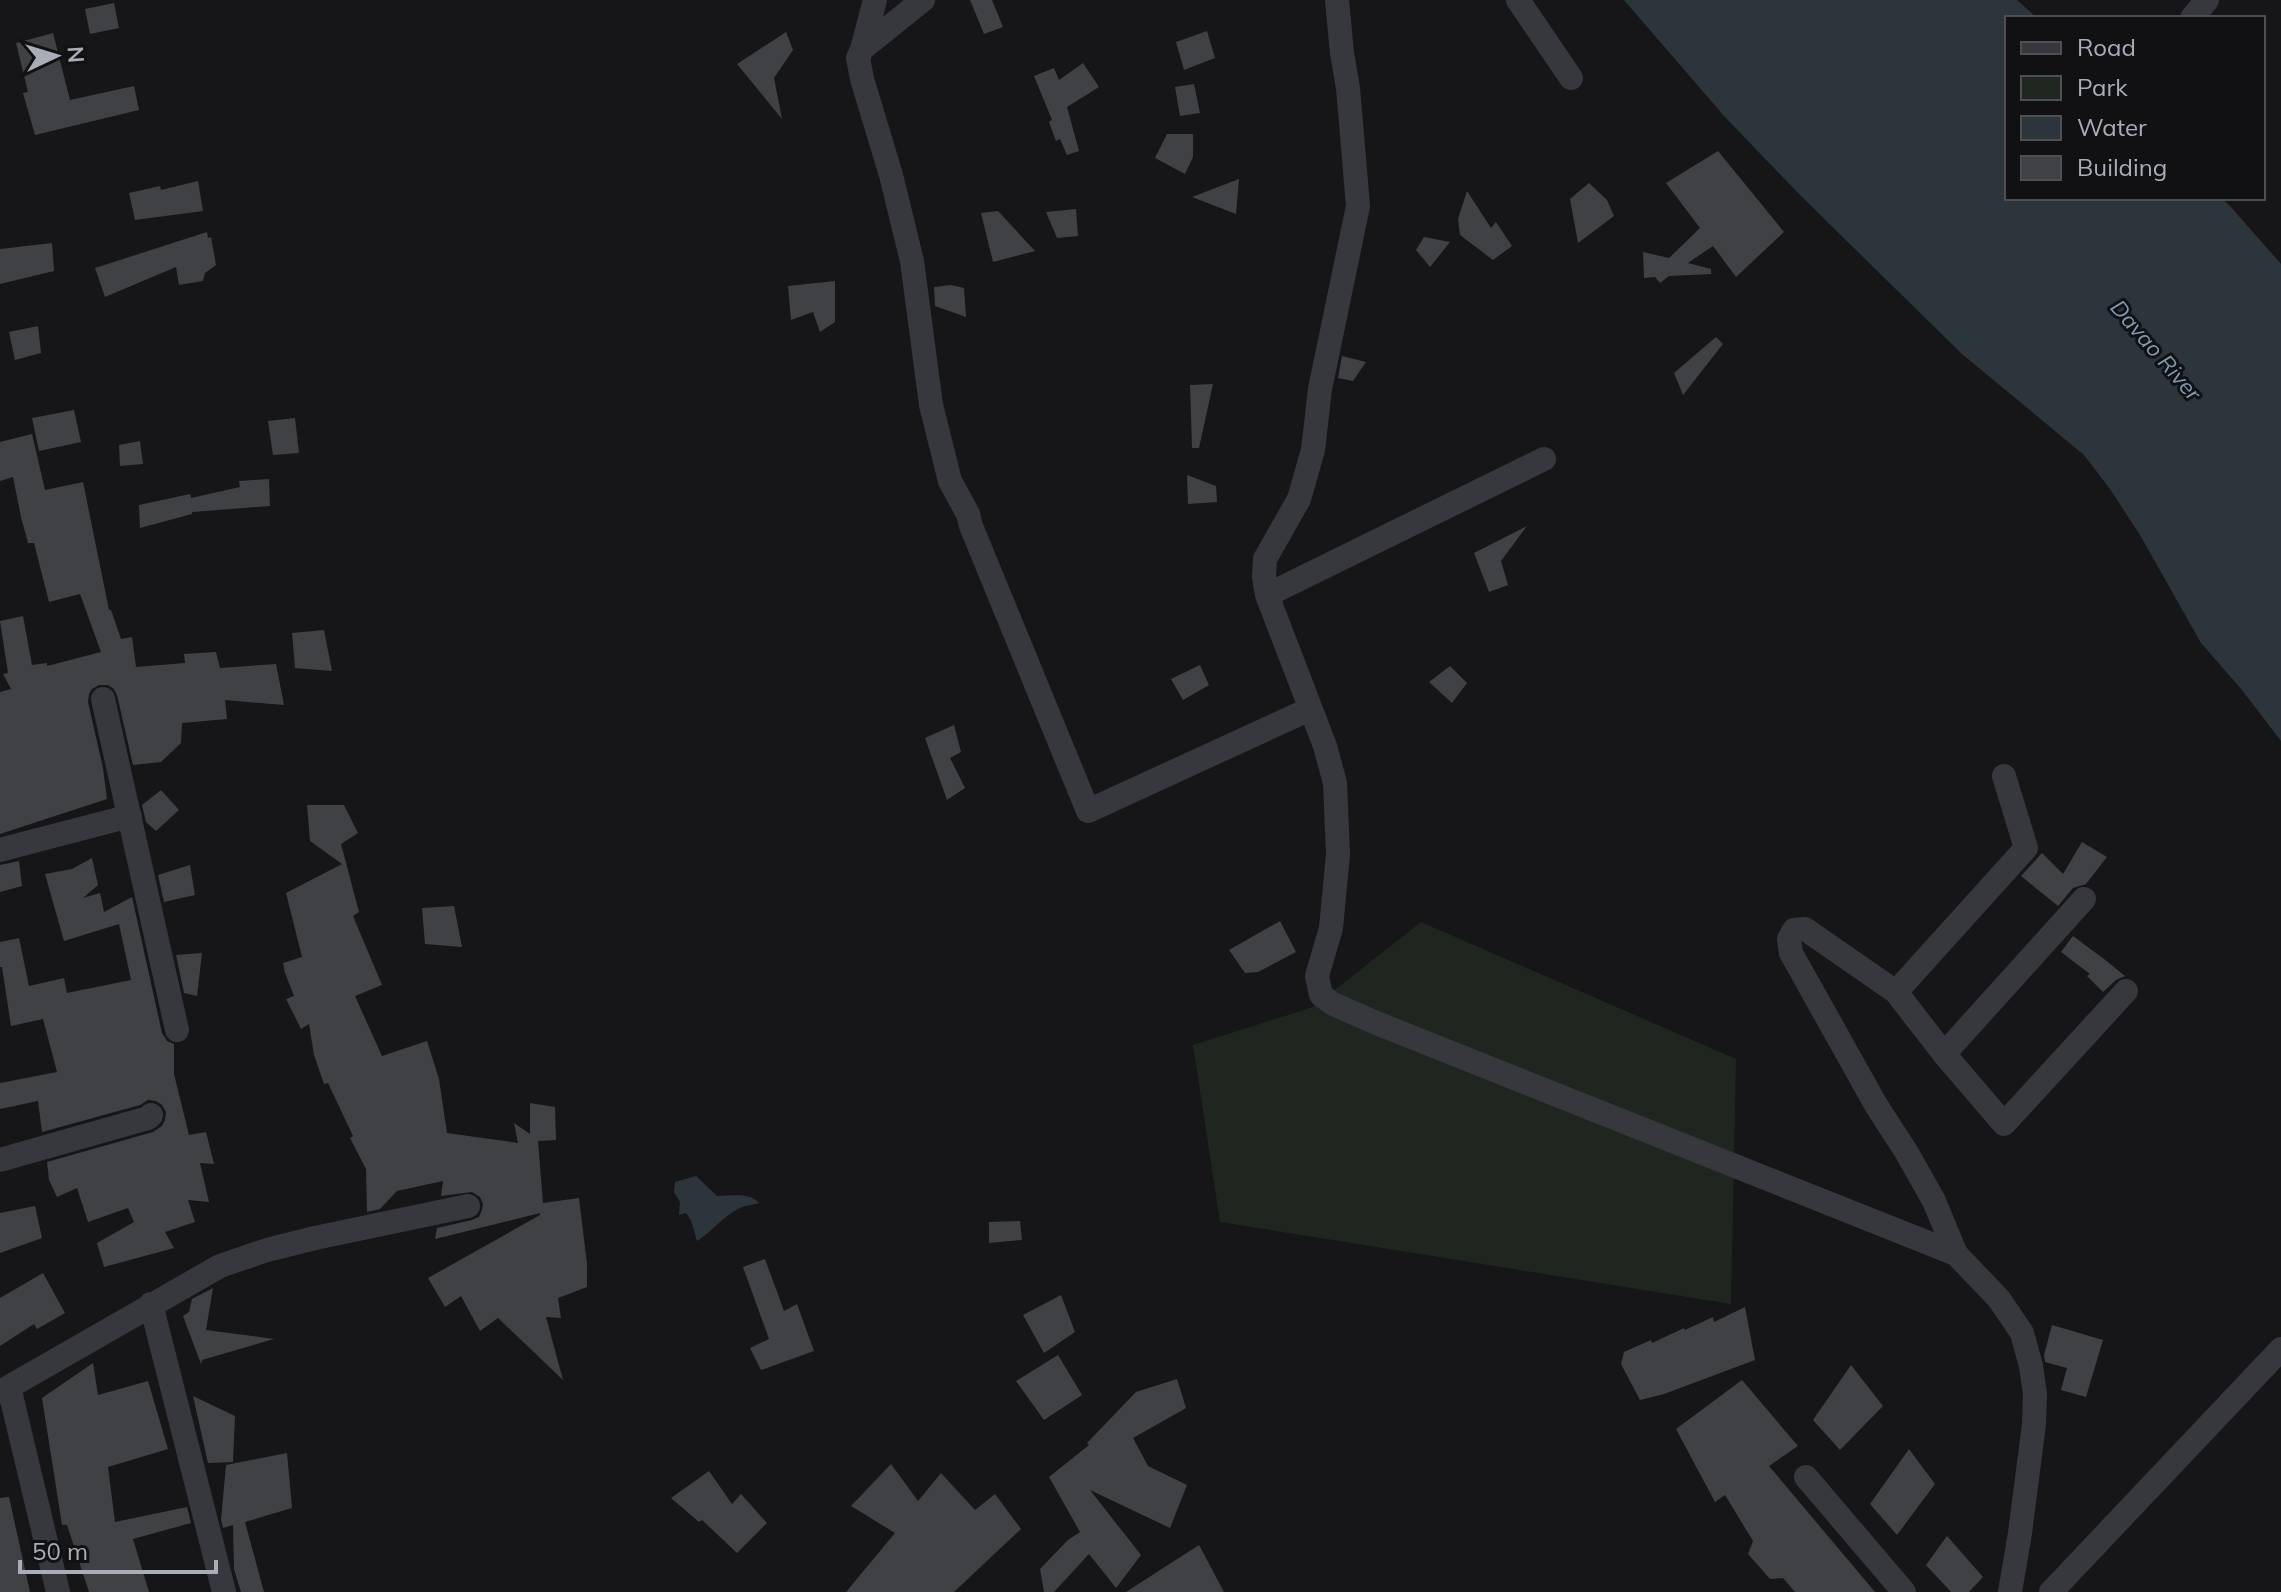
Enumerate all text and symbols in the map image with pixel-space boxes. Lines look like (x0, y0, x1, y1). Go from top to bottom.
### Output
north arrow (16, 16, 96, 96)
legend (2005, 16, 2265, 200)
text: Road (2077, 32, 2136, 62)
text: N (61, 45, 90, 64)
text: Park (2077, 72, 2128, 102)
text: Water (2077, 112, 2147, 142)
text: Building (2077, 152, 2167, 182)
water label: Davao River (2105, 294, 2208, 407)
scale bar (20, 1524, 216, 1574)
text: 50 m (32, 1536, 88, 1566)

